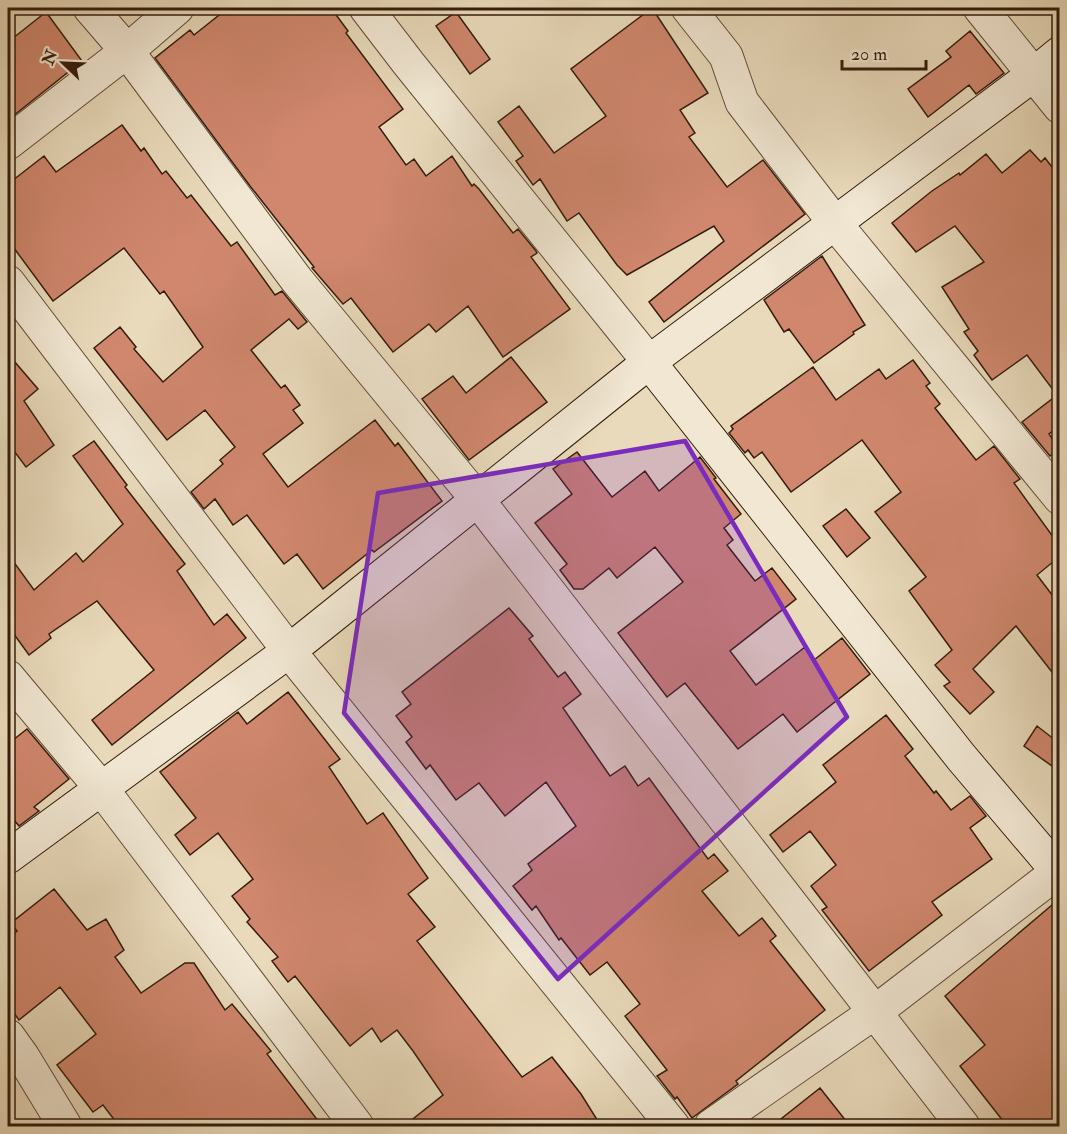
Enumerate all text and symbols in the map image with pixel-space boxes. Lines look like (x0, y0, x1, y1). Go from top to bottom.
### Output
north arrow (33, 33, 93, 93)
scale bar (842, 33, 926, 71)
text: 20 m (851, 43, 887, 66)
text: N (38, 46, 62, 69)

